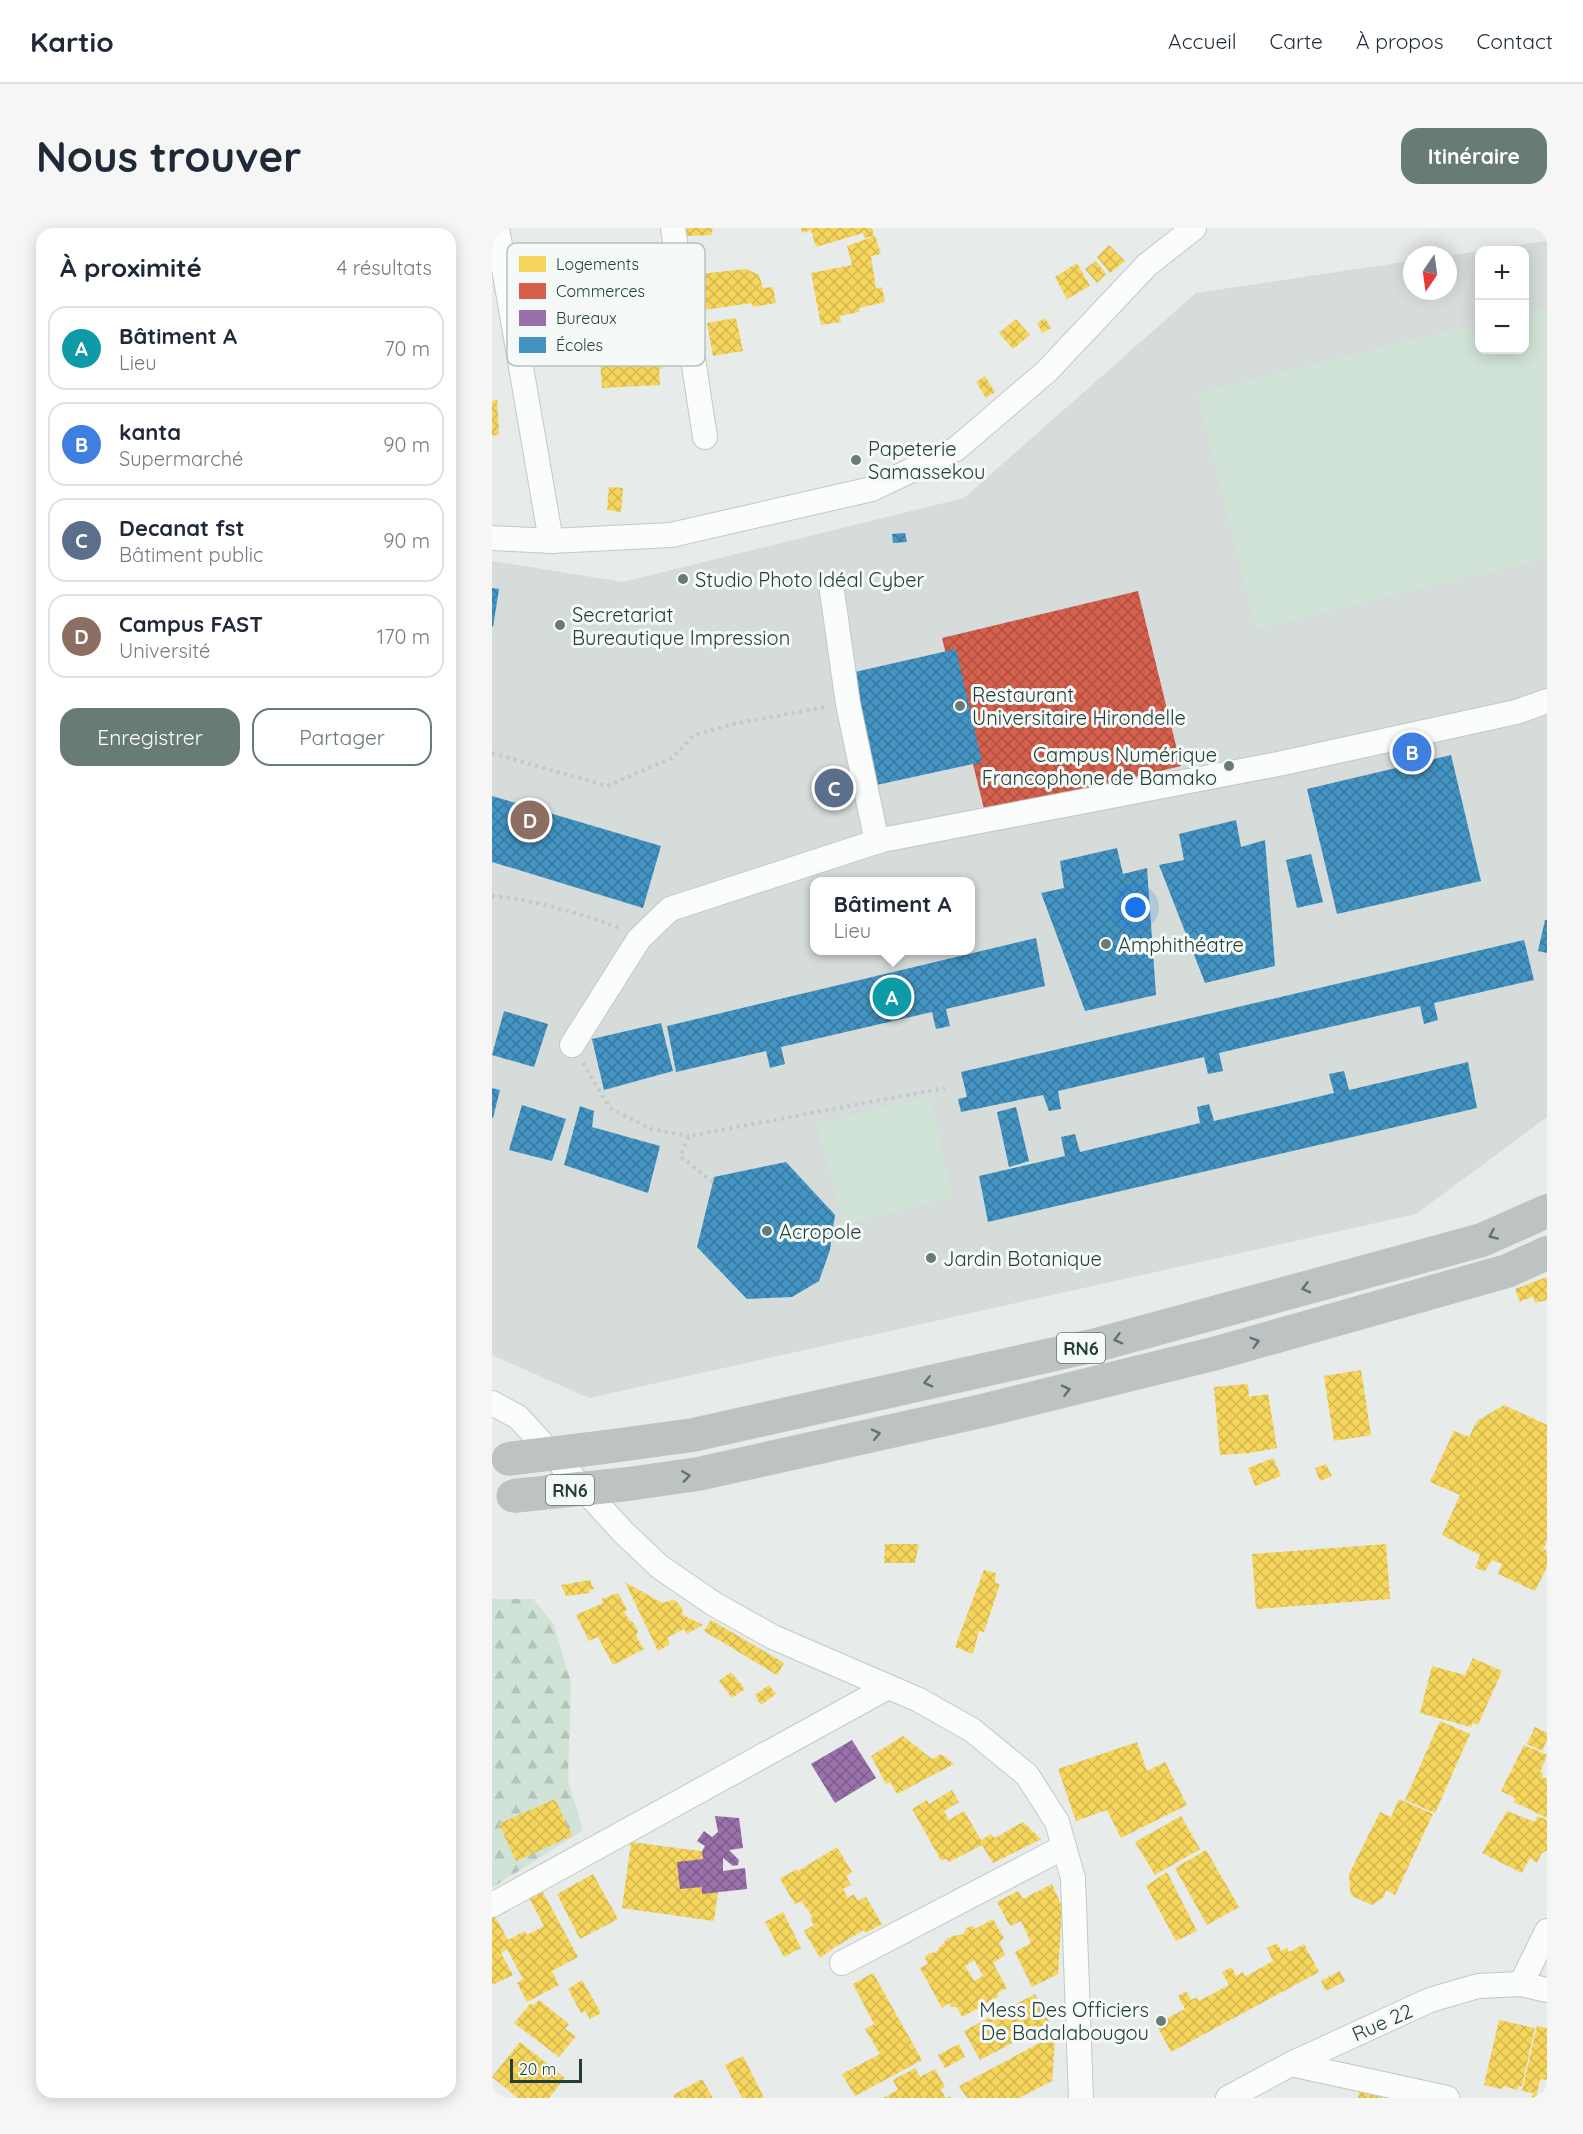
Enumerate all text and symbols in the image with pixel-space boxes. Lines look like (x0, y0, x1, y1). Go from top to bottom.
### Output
text: Kartio (30, 24, 114, 59)
text: Accueil (1168, 28, 1237, 54)
text: Carte (1270, 28, 1323, 54)
text: À propos (1356, 28, 1444, 54)
text: Contact (1477, 28, 1553, 54)
button: Itinéraire (1401, 128, 1547, 184)
text: Nous trouver (36, 130, 301, 183)
legend (507, 243, 705, 366)
north arrow (1403, 246, 1457, 300)
map controls (1475, 246, 1529, 354)
button: + (1475, 246, 1529, 300)
text: À proximité (60, 251, 202, 284)
text: Logements (556, 254, 639, 274)
text: 4 résultats (337, 255, 432, 280)
text: Commerces (556, 281, 645, 301)
button: − (1475, 300, 1529, 354)
text: Bureaux (556, 308, 617, 328)
text: Bâtiment A (119, 322, 237, 350)
text: Écoles (556, 335, 603, 355)
text: A (75, 336, 88, 361)
text: 70 m (384, 336, 430, 361)
text: Lieu (119, 350, 157, 375)
text: kanta (119, 418, 181, 446)
text: B (75, 432, 88, 457)
text: 90 m (383, 432, 430, 457)
place label: Papeterie Samassekou (868, 436, 986, 484)
text: Supermarché (119, 446, 243, 471)
marker: Papeterie Samassekou (849, 453, 863, 467)
text: Decanat fst (119, 514, 244, 542)
text: C (75, 528, 88, 553)
text: 90 m (383, 528, 430, 553)
text: Bâtiment public (119, 542, 263, 567)
place label: Studio Photo Idéal Cyber (695, 567, 924, 592)
marker: Studio Photo Idéal Cyber (676, 572, 690, 586)
place label: Secretariat Bureautique Impression (572, 602, 790, 650)
text: Campus FAST (119, 610, 263, 638)
marker: Secretariat Bureautique Impression (553, 618, 567, 632)
text: D (74, 624, 89, 649)
text: 170 m (377, 624, 430, 649)
text: Université (119, 638, 210, 663)
place label: Restaurant Universitaire Hirondelle (972, 682, 1186, 730)
marker: Restaurant Universitaire Hirondelle (953, 699, 967, 713)
button: Enregistrer (60, 708, 240, 766)
button: Partager (252, 708, 432, 766)
pin: B (1392, 730, 1432, 774)
place label: Campus Numérique Francophone de Bamako (982, 742, 1217, 790)
marker: Campus Numérique Francophone de Bamako (1222, 759, 1236, 773)
pin: C (814, 766, 854, 810)
pin: D (510, 798, 549, 842)
popup (810, 877, 975, 955)
text: Bâtiment A (833, 890, 952, 918)
your location (1121, 893, 1150, 922)
text: Lieu (833, 918, 871, 943)
place label: Amphithéatre (1118, 932, 1244, 957)
marker: Amphithéatre (1099, 937, 1113, 951)
pin: A (872, 974, 912, 1020)
place label: Acropole (779, 1219, 862, 1244)
marker: Acropole (760, 1224, 774, 1238)
one-way arrow (1489, 1228, 1500, 1240)
place label: Jardin Botanique (943, 1246, 1102, 1271)
marker: Jardin Botanique (924, 1251, 938, 1265)
one-way arrow (1301, 1281, 1312, 1293)
one-way arrow (1113, 1332, 1124, 1344)
road number: RN6 (1057, 1333, 1105, 1363)
one-way arrow (1250, 1337, 1260, 1350)
one-way arrow (923, 1375, 933, 1388)
one-way arrow (1061, 1385, 1071, 1398)
one-way arrow (871, 1429, 881, 1442)
one-way arrow (681, 1471, 690, 1483)
road number: RN6 (546, 1475, 594, 1505)
place label: Mess Des Officiers De Badalabougou (979, 1997, 1149, 2045)
street label: Rue 22 (1348, 1998, 1416, 2046)
marker: Mess Des Officiers De Badalabougou (1154, 2014, 1168, 2028)
scale bar (510, 2056, 582, 2084)
text: 20 m (519, 2059, 556, 2079)

